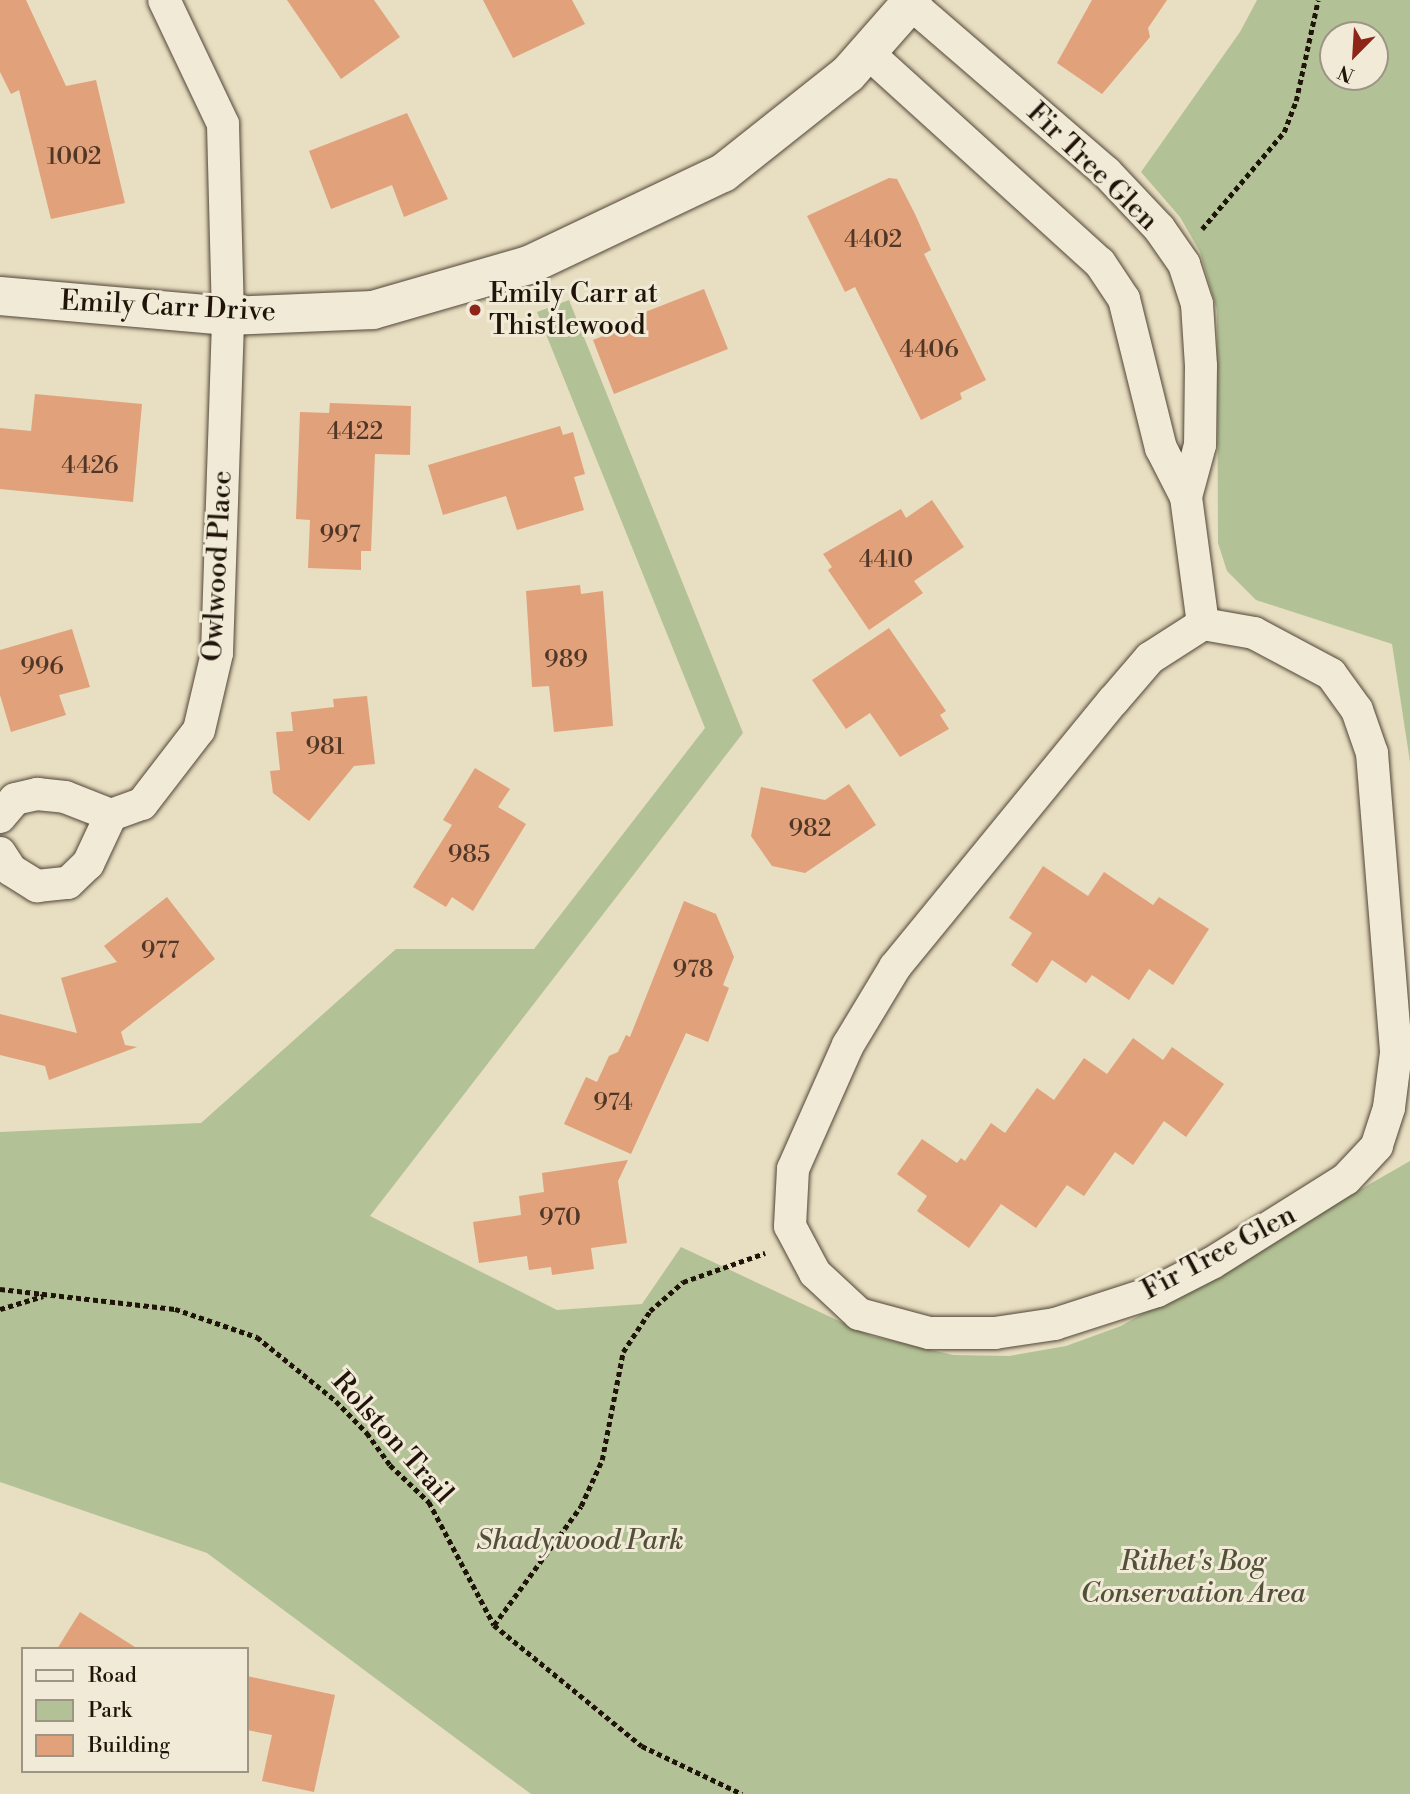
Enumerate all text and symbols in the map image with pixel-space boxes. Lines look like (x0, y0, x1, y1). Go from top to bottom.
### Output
north arrow (1319, 21, 1389, 91)
text: N (1335, 59, 1358, 87)
street label: Fir Tree Glen (1019, 96, 1165, 238)
house number: 1002 (47, 144, 101, 172)
house number: 4402 (844, 227, 902, 255)
place label: Emily Carr at Thistlewood (489, 277, 658, 343)
street label: Emily Carr Drive (59, 285, 277, 329)
marker: Emily Carr at Thistlewood (467, 302, 483, 318)
house number: 4406 (899, 337, 959, 365)
house number: 4422 (327, 419, 383, 447)
house number: 4426 (61, 453, 119, 481)
street label: Owlwood Place (196, 470, 240, 662)
house number: 997 (319, 522, 361, 550)
house number: 4410 (859, 547, 913, 575)
house number: 989 (544, 647, 588, 675)
house number: 996 (20, 654, 64, 682)
house number: 981 (305, 734, 345, 762)
house number: 982 (789, 816, 831, 844)
house number: 985 (448, 842, 490, 870)
house number: 977 (141, 938, 179, 966)
house number: 978 (673, 957, 713, 985)
house number: 974 (593, 1090, 633, 1118)
street label: Fir Tree Glen (1136, 1198, 1302, 1308)
house number: 970 (539, 1205, 581, 1233)
street label: Rolston Trail (324, 1365, 460, 1511)
park label: Shadywood Park (476, 1524, 684, 1558)
park label: Rithet's Bog Conservation Area (1081, 1545, 1305, 1611)
legend (21, 1647, 248, 1773)
text: Road (88, 1663, 137, 1689)
text: Park (88, 1698, 132, 1724)
text: Building (88, 1733, 170, 1759)

